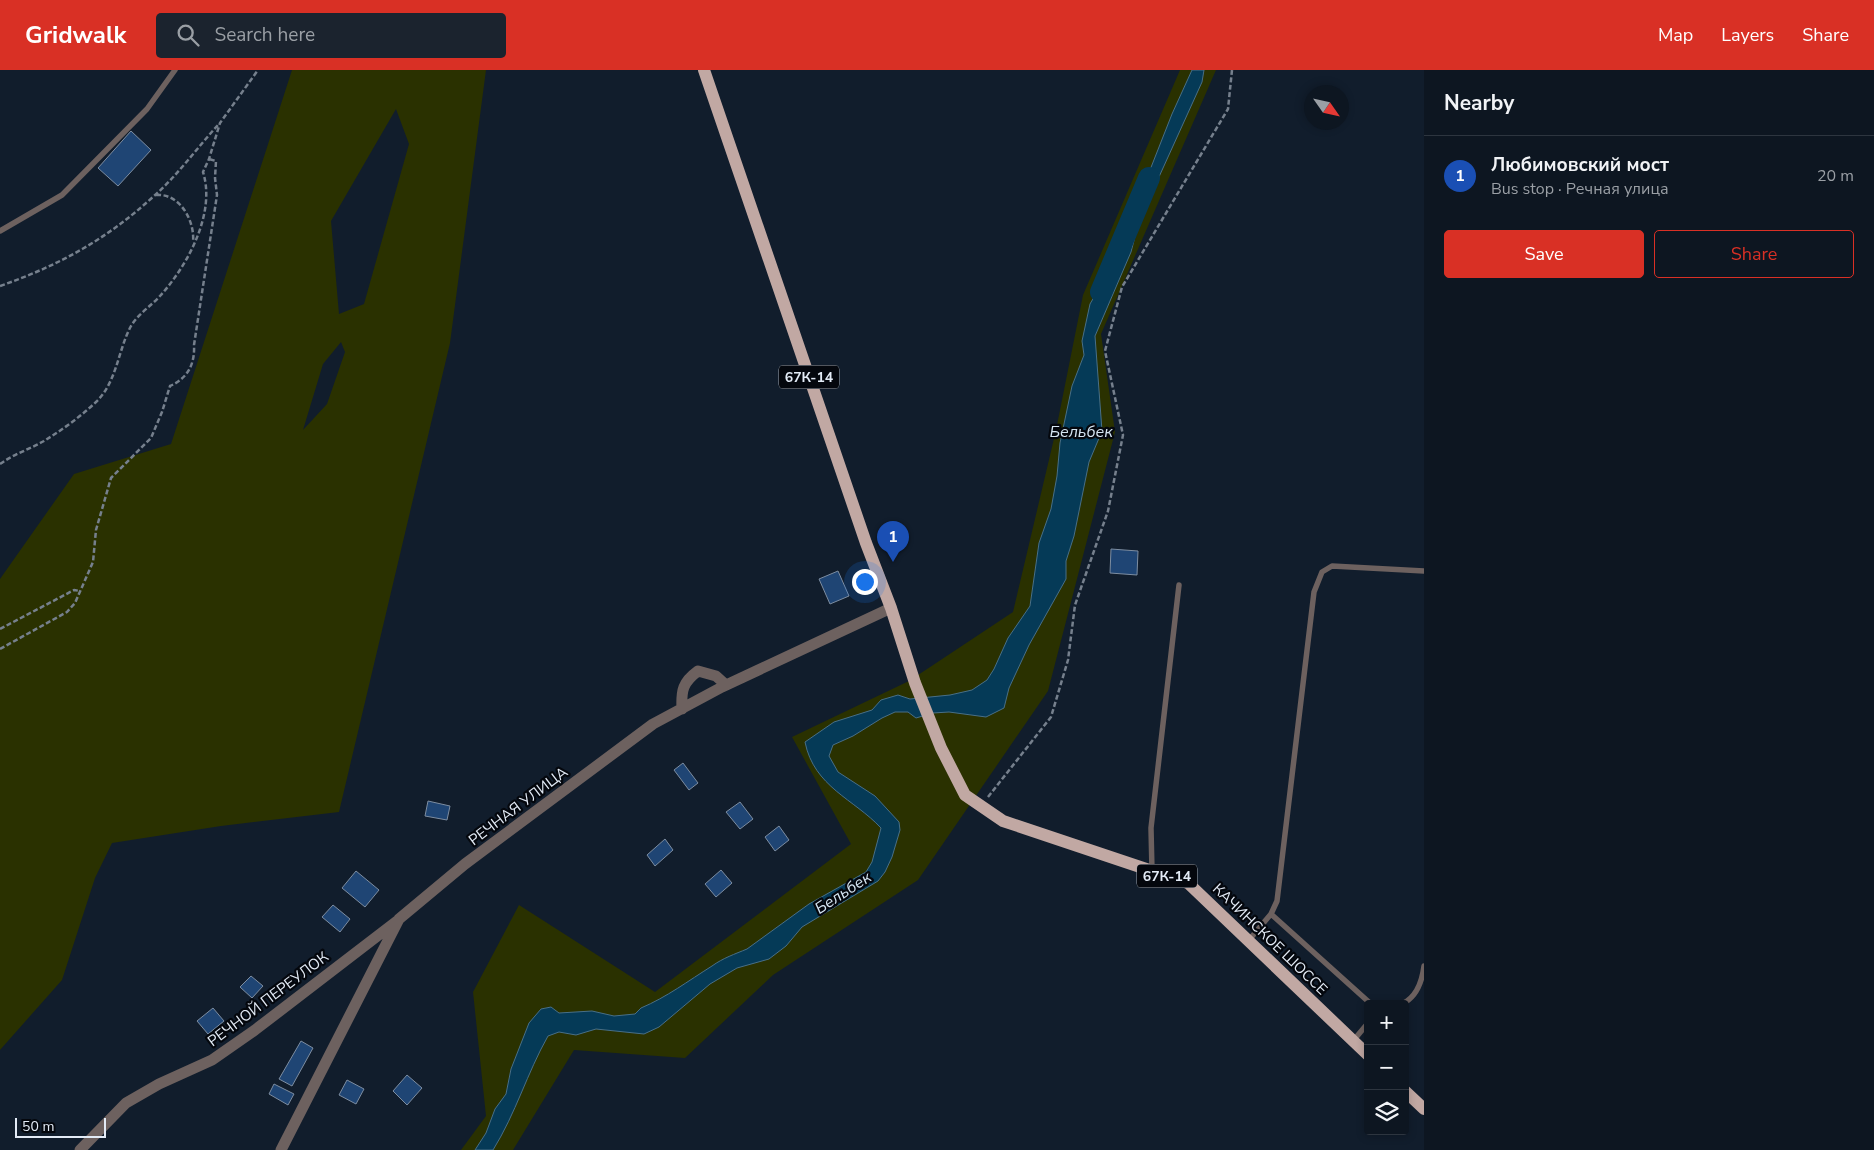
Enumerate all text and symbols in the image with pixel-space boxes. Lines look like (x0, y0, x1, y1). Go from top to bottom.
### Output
search box (156, 13, 506, 58)
text: Gridwalk (25, 19, 126, 51)
icon: search (174, 21, 202, 49)
text: Search here (214, 22, 315, 48)
text: Map (1658, 23, 1693, 47)
text: Layers (1721, 23, 1774, 47)
text: Share (1802, 23, 1849, 47)
north arrow (1304, 85, 1349, 130)
text: Nearby (1444, 89, 1514, 117)
text: Любимовский мост (1491, 152, 1669, 178)
text: 1 (1455, 165, 1465, 187)
text: 20 m (1817, 165, 1854, 187)
text: Bus stop · Речная улица (1491, 178, 1669, 200)
button: Save (1444, 230, 1644, 278)
button: Share (1654, 230, 1854, 278)
road number: 67К-14 (779, 366, 839, 388)
water label: Бельбек (1049, 421, 1113, 443)
pin: 1 (877, 521, 909, 562)
your location (852, 569, 878, 595)
street label: РЕЧНАЯ УЛИЦА (464, 762, 572, 850)
road number: 67К-14 (1137, 864, 1197, 888)
water label: Бельбек (811, 866, 876, 919)
street label: КАЧИНСКОЕ ШОССЕ (1208, 879, 1332, 999)
street label: РЕЧНОЙ ПЕРЕУЛОК (203, 947, 333, 1051)
map controls (1364, 1000, 1409, 1135)
button: + (1364, 1000, 1409, 1045)
button: − (1364, 1045, 1409, 1090)
button: layers (1364, 1090, 1409, 1135)
scale bar (15, 1115, 106, 1138)
text: 50 m (22, 1117, 54, 1136)

